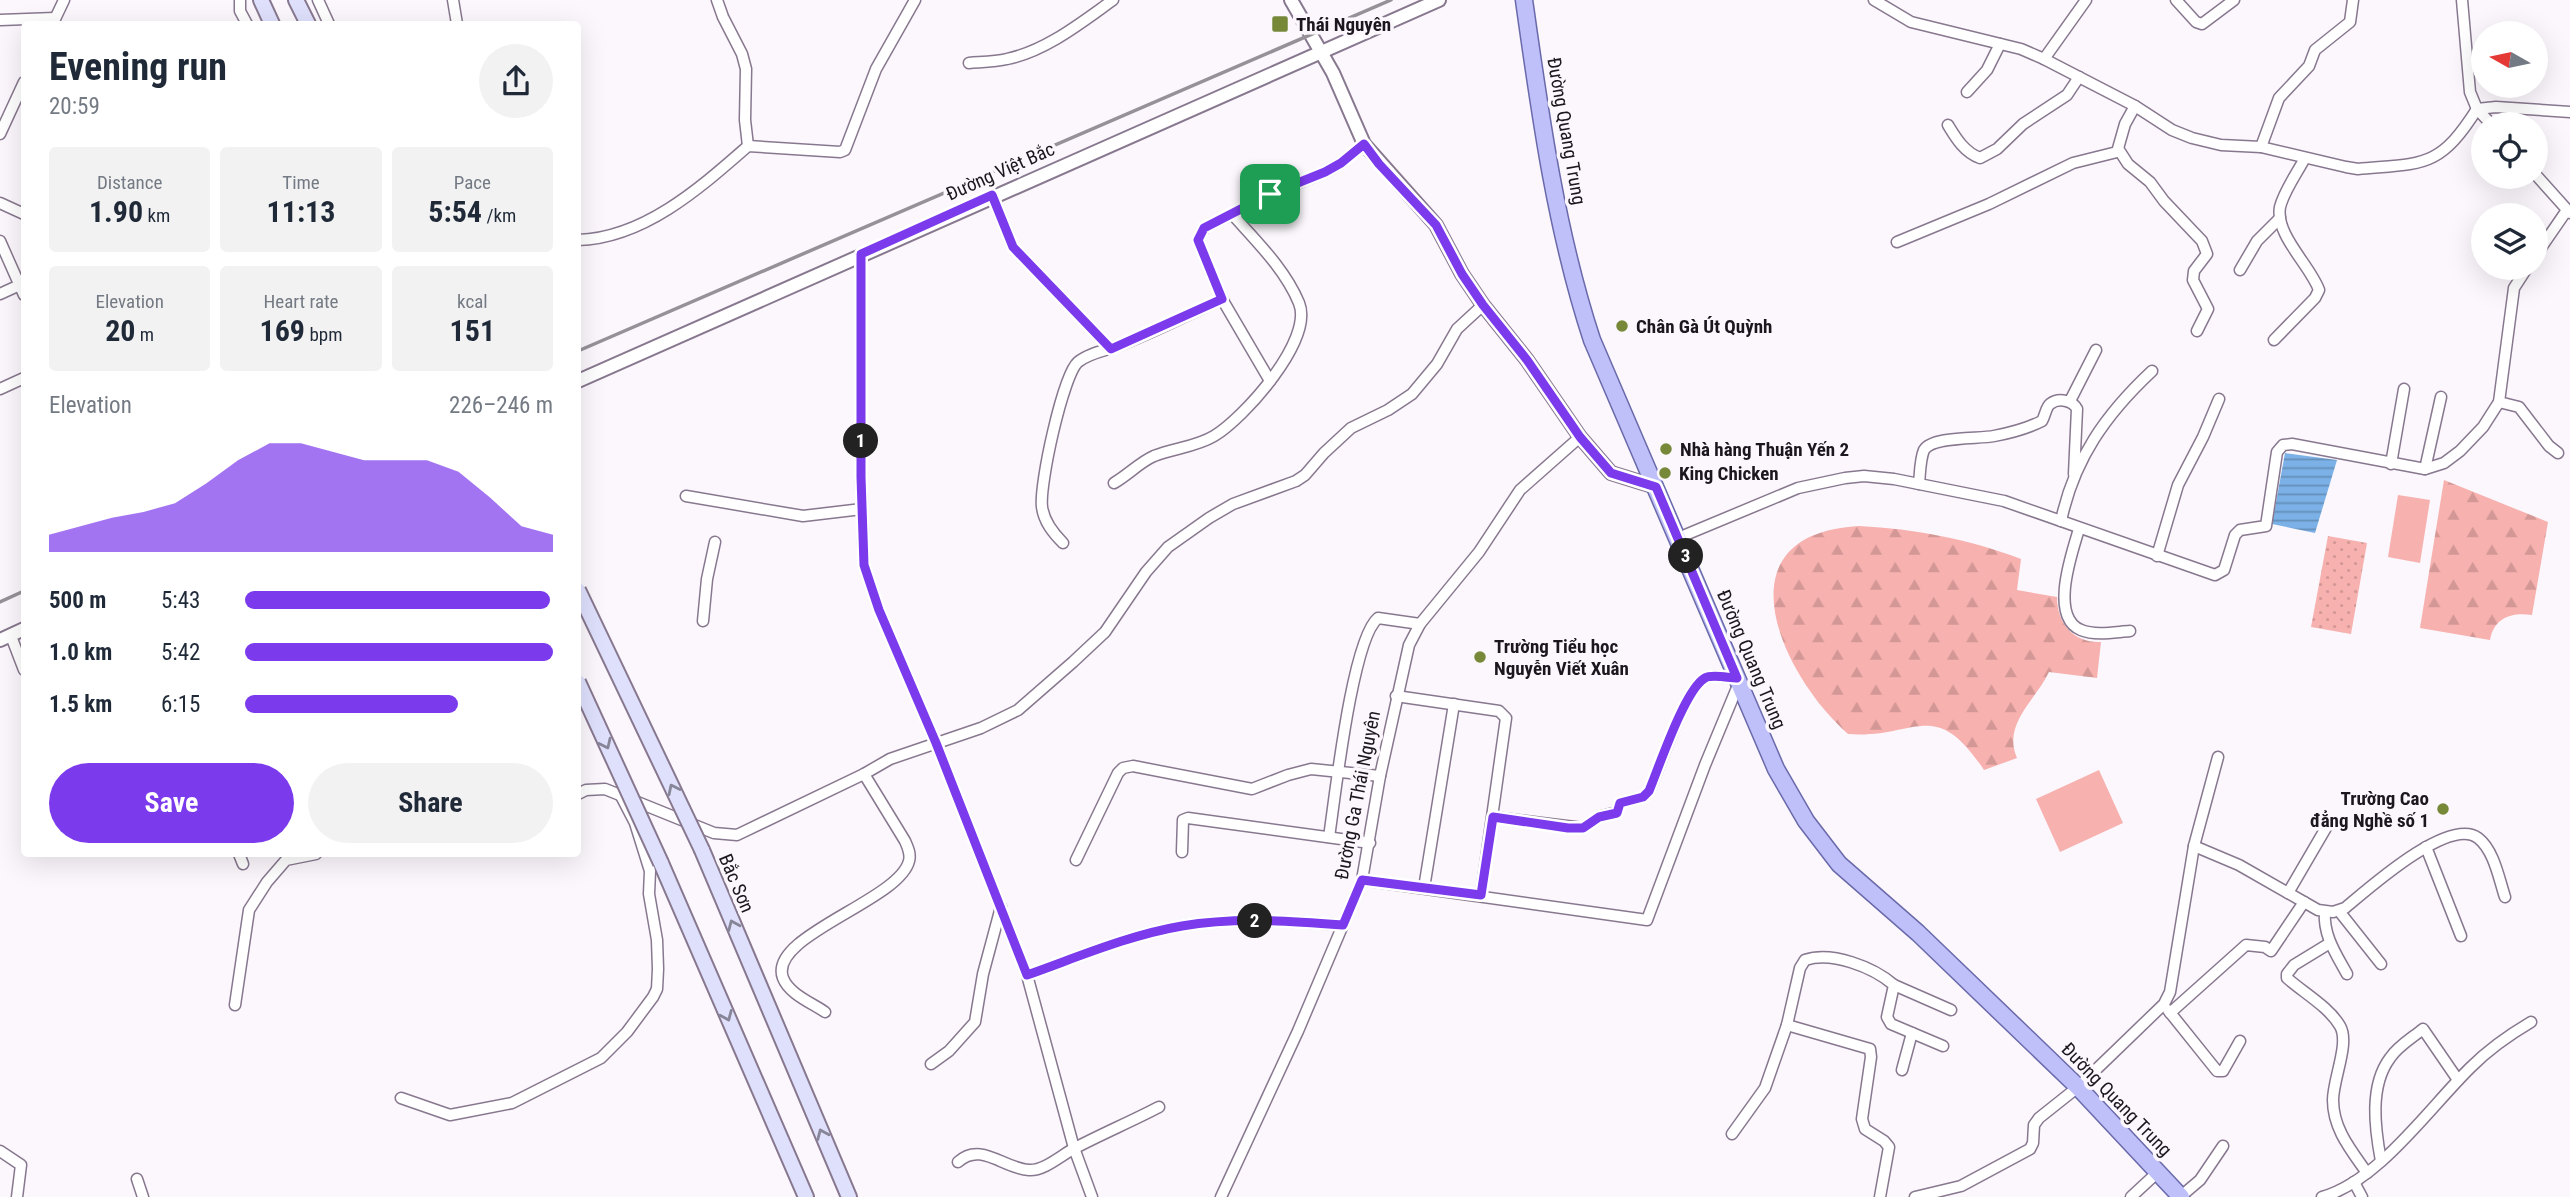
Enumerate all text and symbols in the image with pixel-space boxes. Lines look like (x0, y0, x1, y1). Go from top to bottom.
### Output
place label: Thái Nguyên (1296, 13, 1391, 36)
marker: Thái Nguyên (1270, 14, 1290, 34)
north arrow (2471, 21, 2548, 98)
map controls (2471, 21, 2548, 280)
button: share (479, 44, 553, 118)
text: Evening run (49, 45, 227, 89)
street label: Đường Quang Trung (1542, 56, 1591, 206)
text: 20:59 (49, 93, 100, 120)
button: locate (2471, 112, 2548, 189)
street label: Đường Việt Bắc (942, 137, 1058, 206)
pin (1240, 164, 1300, 224)
text: Distance (97, 171, 162, 194)
text: Time (282, 171, 320, 194)
text: Pace (454, 171, 491, 194)
icon: arrive (1251, 175, 1289, 213)
text: 1.90 (89, 194, 143, 229)
text: 11:13 (267, 194, 335, 229)
text: 5:54 (428, 194, 482, 229)
button: layers (2471, 203, 2548, 280)
text: km (143, 204, 170, 227)
text: /km (482, 204, 516, 227)
text: Elevation (95, 290, 164, 313)
text: Heart rate (263, 290, 339, 313)
text: kcal (457, 290, 488, 313)
text: 20 (105, 313, 135, 348)
text: 169 (260, 313, 305, 348)
text: 151 (450, 313, 495, 348)
place label: Chân Gà Út Quỳnh (1636, 315, 1772, 338)
marker: Chân Gà Út Quỳnh (1614, 318, 1630, 334)
text: m (135, 323, 154, 346)
text: bpm (305, 323, 342, 346)
text: Elevation (49, 392, 132, 419)
text: 226–246 m (449, 392, 553, 419)
pin: 1 (844, 424, 878, 458)
text: 1 (856, 429, 865, 452)
place label: Nhà hàng Thuận Yến 2 (1680, 438, 1849, 461)
marker: Nhà hàng Thuận Yến 2 (1658, 441, 1674, 457)
place label: King Chicken (1679, 462, 1779, 485)
marker: King Chicken (1657, 465, 1673, 481)
pin: 3 (1668, 538, 1704, 574)
text: 3 (1681, 544, 1690, 567)
street label: Đường Quang Trung (1712, 586, 1791, 732)
text: 500 m (49, 587, 106, 614)
text: 5:43 (161, 587, 200, 614)
place label: Trường Tiểu học Nguyễn Viết Xuân (1494, 635, 1629, 680)
text: 1.0 km (49, 639, 112, 666)
text: 5:42 (161, 639, 200, 666)
marker: Trường Tiểu học Nguyễn Viết Xuân (1472, 649, 1488, 665)
text: 1.5 km (49, 691, 112, 718)
text: 6:15 (161, 691, 200, 718)
street label: Đường Ga Thái Nguyên (1330, 709, 1385, 881)
one-way arrow (598, 737, 612, 749)
button: Save (49, 763, 294, 843)
button: Share (308, 763, 553, 843)
one-way arrow (667, 784, 681, 796)
place label: Trường Cao đẳng Nghề số 1 (2310, 787, 2429, 832)
marker: Trường Cao đẳng Nghề số 1 (2435, 801, 2451, 817)
street label: Bắc Sơn (714, 851, 759, 916)
pin: 2 (1238, 904, 1272, 939)
text: 2 (1250, 909, 1259, 932)
one-way arrow (728, 919, 742, 931)
one-way arrow (719, 1008, 733, 1021)
street label: Đường Quang Trung (2057, 1038, 2177, 1161)
one-way arrow (816, 1129, 830, 1141)

